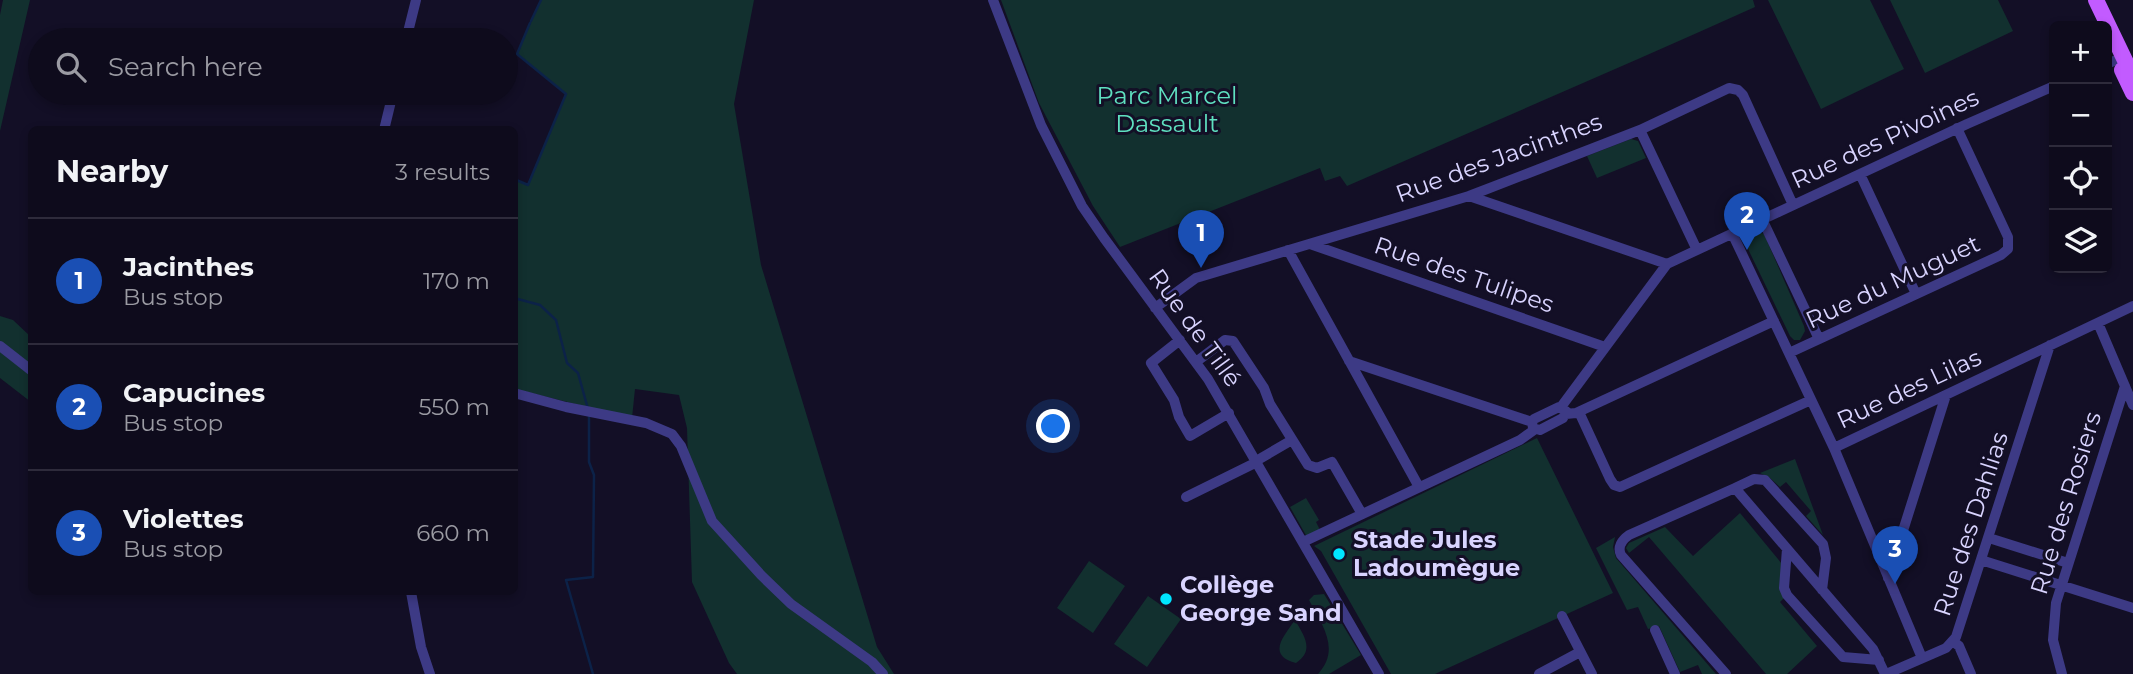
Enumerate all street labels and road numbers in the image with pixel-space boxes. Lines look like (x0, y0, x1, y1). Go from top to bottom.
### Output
street label: Rue des Pivoines (1787, 82, 1983, 195)
street label: Rue des Jacinthes (1392, 107, 1606, 208)
street label: Rue du Muguet (1801, 228, 1985, 335)
street label: Rue des Tulipes (1371, 230, 1558, 319)
street label: Rue de Tillé (1143, 263, 1248, 392)
street label: Rue des Lilas (1832, 342, 1986, 435)
street label: Rue des Rosiers (2024, 408, 2107, 598)
street label: Rue des Dahlias (1927, 428, 2014, 620)

